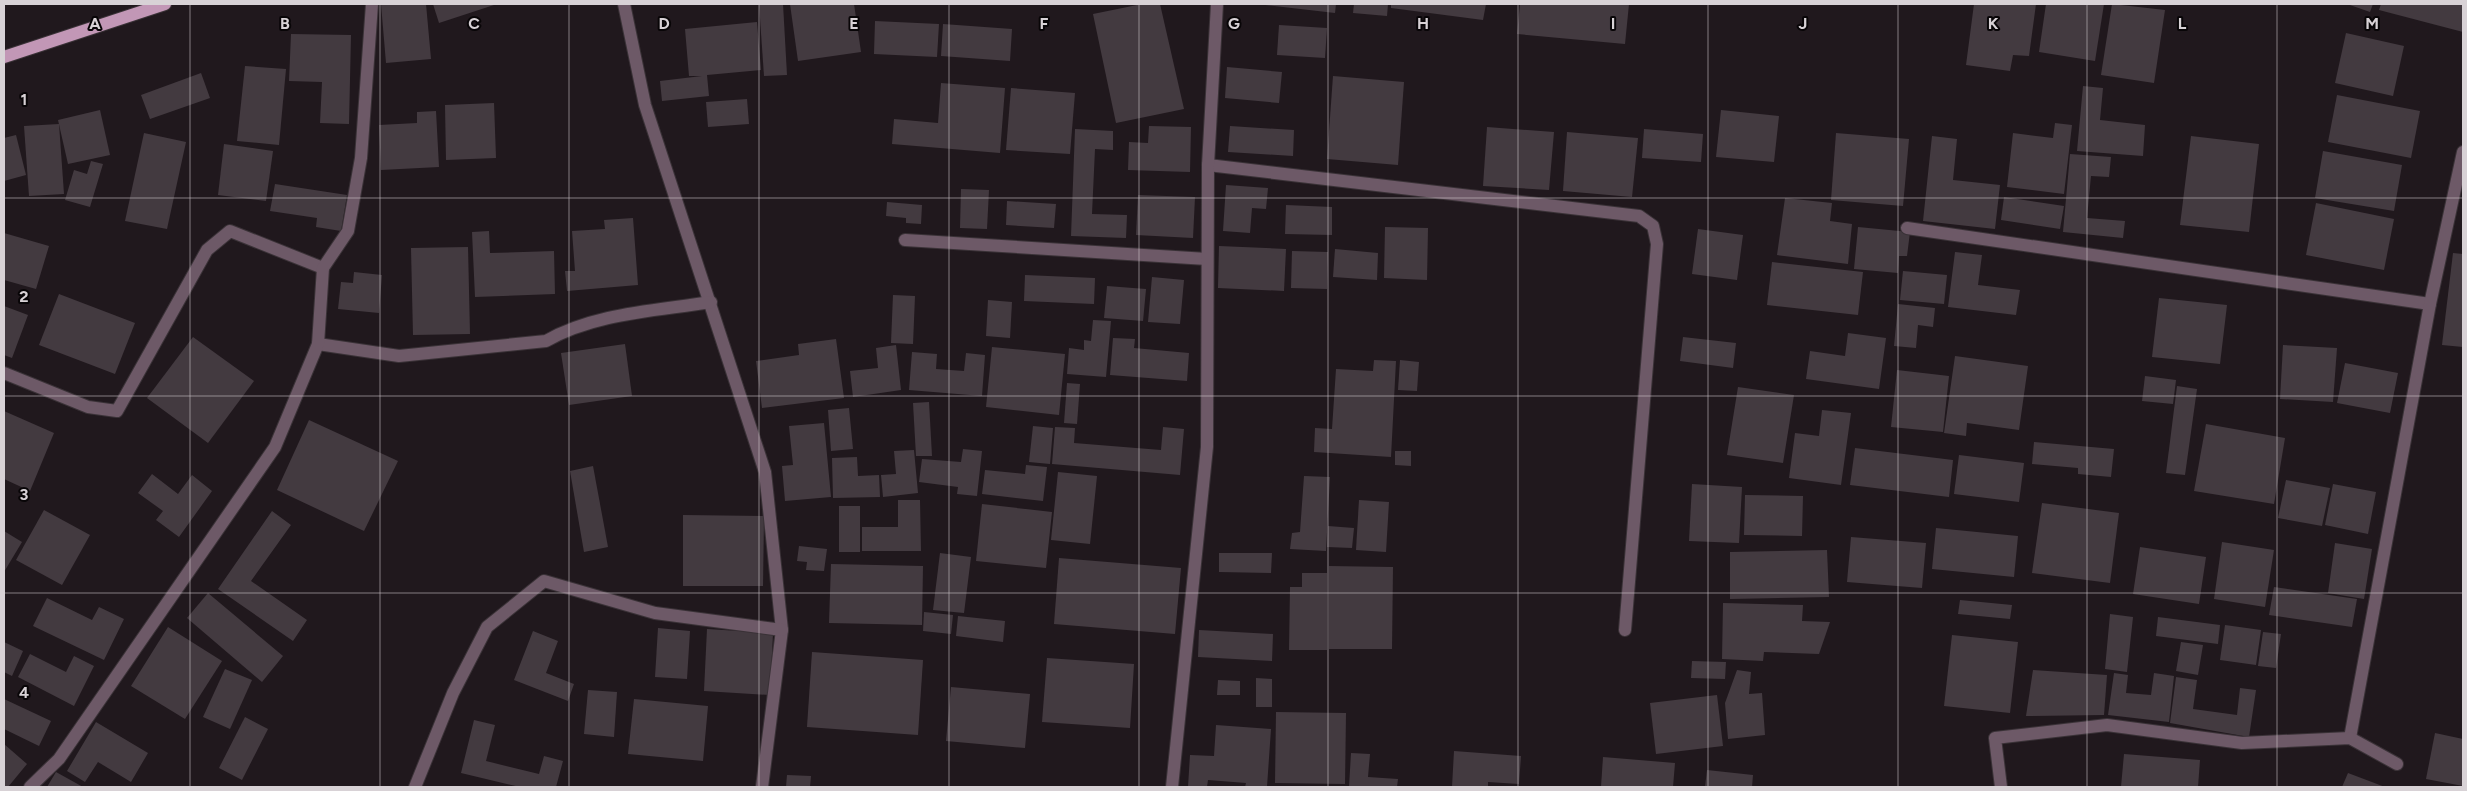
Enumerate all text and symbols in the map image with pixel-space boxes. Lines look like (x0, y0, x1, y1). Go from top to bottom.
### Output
text: A (89, 14, 101, 33)
text: B (280, 14, 290, 33)
text: C (468, 14, 480, 33)
text: D (658, 14, 670, 33)
text: E (849, 14, 859, 33)
text: F (1040, 14, 1049, 33)
text: G (1228, 14, 1240, 33)
text: H (1417, 14, 1429, 33)
text: I (1611, 14, 1615, 33)
text: J (1799, 14, 1807, 33)
text: K (1988, 14, 1999, 33)
text: L (2178, 14, 2187, 33)
text: M (2365, 14, 2379, 33)
text: 1 (21, 90, 27, 109)
text: 2 (19, 287, 29, 306)
text: 3 (20, 485, 29, 504)
text: 4 (19, 683, 29, 702)

